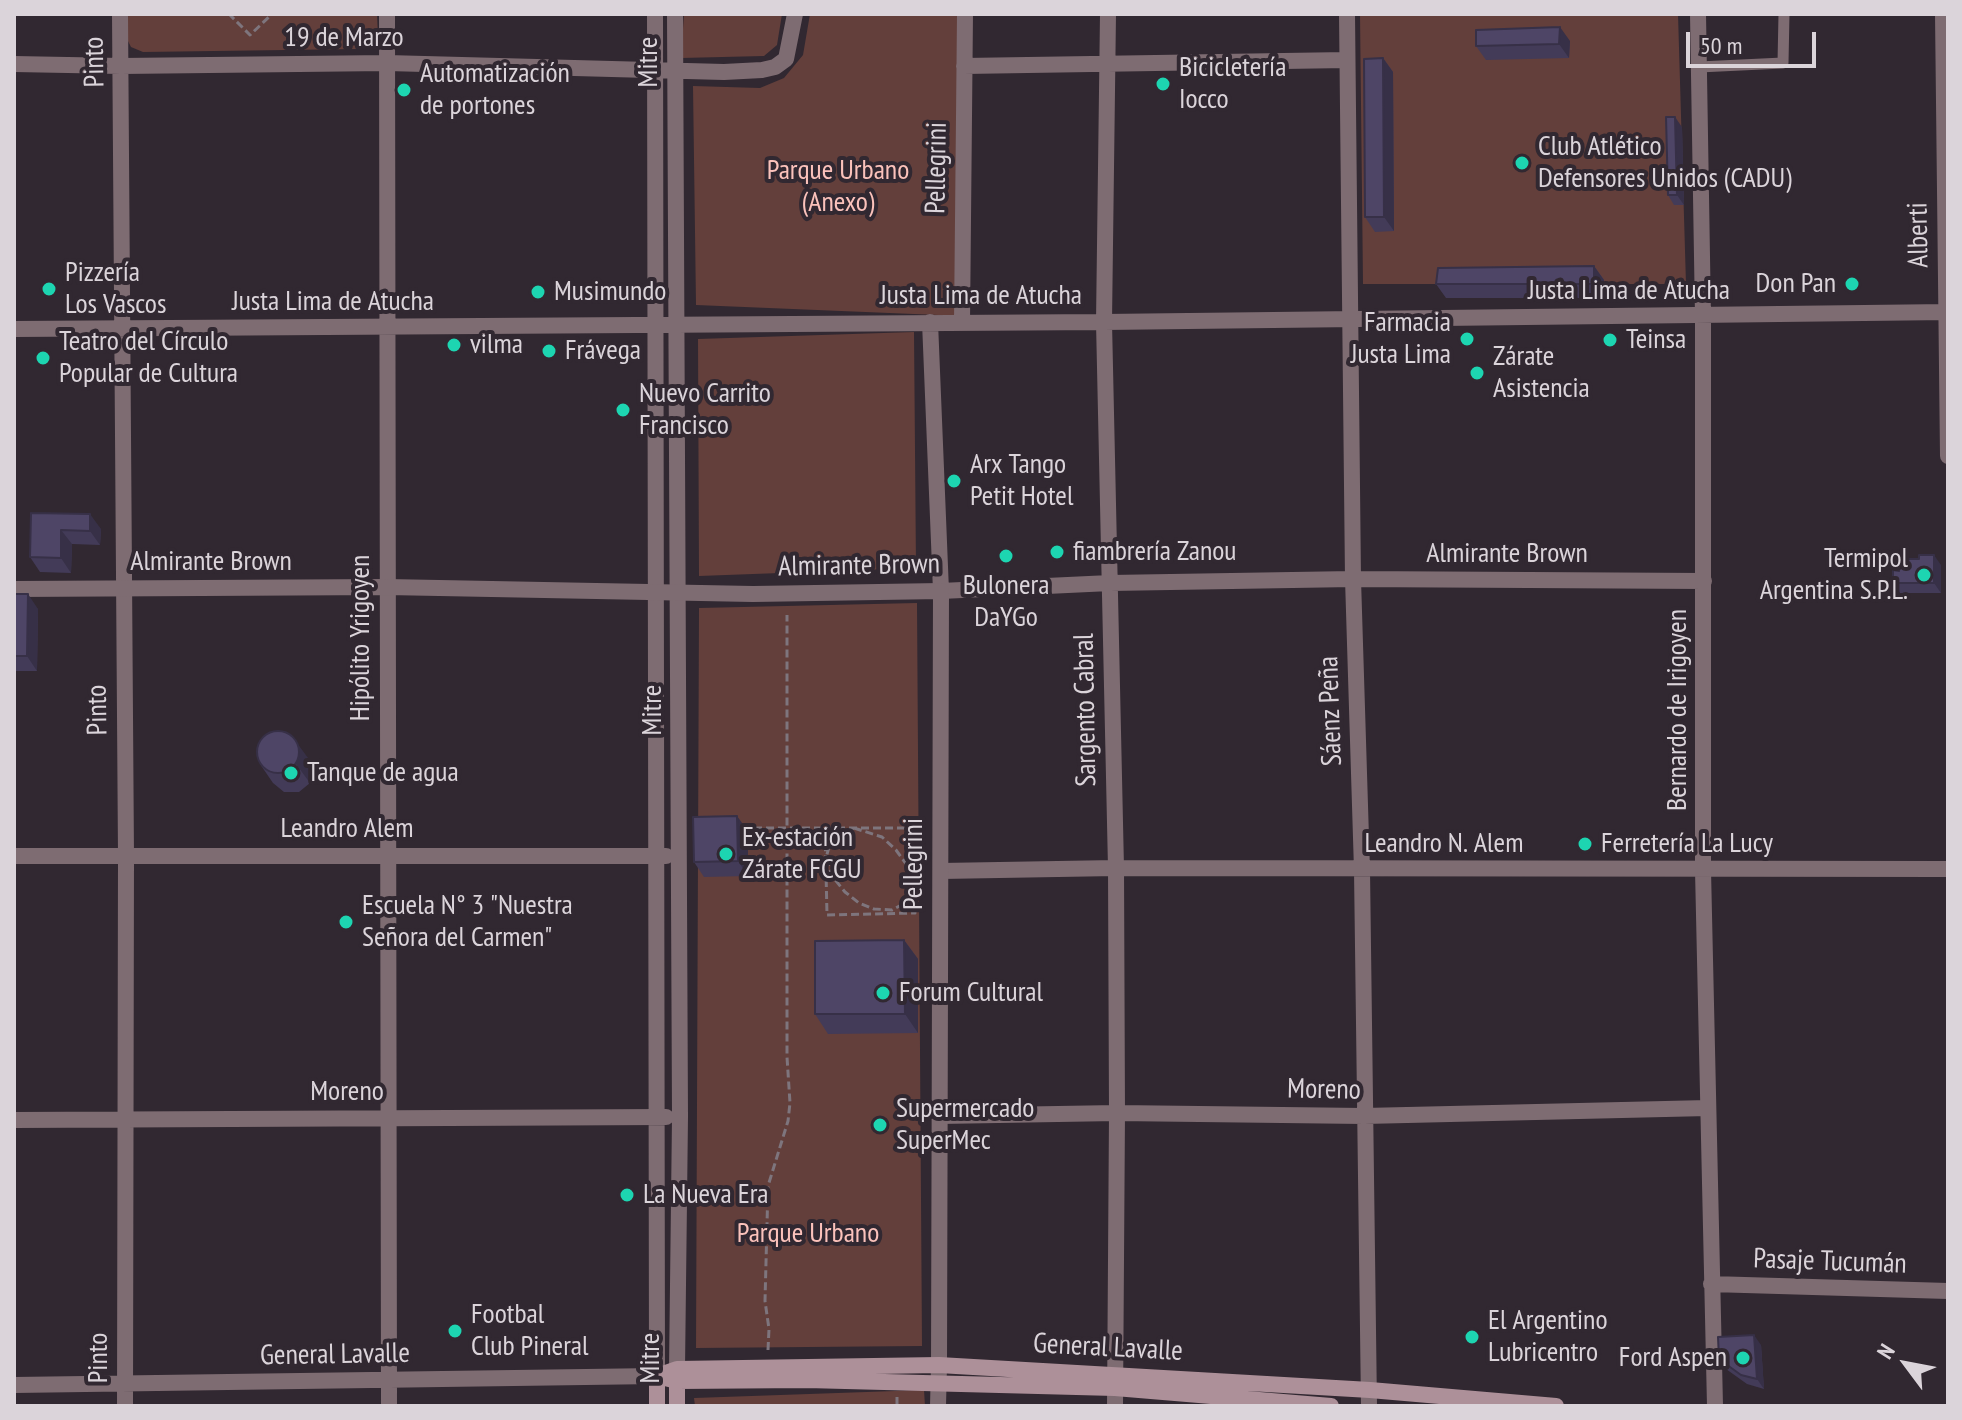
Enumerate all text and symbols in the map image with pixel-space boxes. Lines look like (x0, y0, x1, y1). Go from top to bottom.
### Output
scale bar (1690, 16, 1820, 66)
street label: 19 de Marzo (284, 21, 404, 55)
text: 50 m (1700, 30, 1742, 61)
street label: Pinto (78, 36, 112, 88)
street label: Mitre (632, 37, 666, 87)
place label: Bicicletería Iocco (1179, 51, 1286, 117)
place label: Automatización de portones (420, 57, 570, 123)
marker: Bicicletería Iocco (1154, 75, 1172, 93)
marker: Automatización de portones (395, 81, 413, 99)
street label: Pellegrini (919, 122, 955, 214)
place label: Club Atlético Defensores Unidos (CADU) (1538, 130, 1792, 196)
park label: Parque Urbano (Anexo) (767, 154, 909, 220)
marker: Club Atlético Defensores Unidos (CADU) (1513, 154, 1531, 172)
street label: Alberti (1902, 202, 1936, 268)
place label: Pizzería Los Vascos (65, 256, 166, 322)
place label: Don Pan (1756, 267, 1836, 301)
street label: Justa Lima de Atucha (1528, 274, 1730, 308)
place label: Musimundo (554, 275, 666, 309)
marker: Don Pan (1843, 275, 1861, 293)
street label: Justa Lima de Atucha (880, 279, 1082, 313)
marker: Pizzería Los Vascos (40, 280, 58, 298)
marker: Musimundo (529, 283, 547, 301)
street label: Justa Lima de Atucha (232, 285, 434, 319)
place label: Farmacia Justa Lima (1351, 306, 1451, 372)
place label: Teinsa (1626, 323, 1686, 357)
place label: Teatro del Círculo Popular de Cultura (59, 325, 238, 391)
place label: vilma (470, 328, 523, 362)
marker: Farmacia Justa Lima (1458, 330, 1476, 348)
marker: Teinsa (1601, 331, 1619, 349)
place label: Frávega (565, 334, 641, 368)
marker: vilma (445, 336, 463, 354)
place label: Zárate Asistencia (1493, 340, 1590, 406)
marker: Frávega (540, 342, 558, 360)
marker: Teatro del Círculo Popular de Cultura (34, 349, 52, 367)
marker: Zárate Asistencia (1468, 364, 1486, 382)
place label: Nuevo Carrito Francisco (639, 377, 771, 443)
marker: Nuevo Carrito Francisco (614, 401, 632, 419)
place label: Arx Tango Petit Hotel (970, 448, 1073, 514)
marker: Arx Tango Petit Hotel (945, 472, 963, 490)
place label: fiambrería Zanou (1073, 535, 1237, 569)
street label: Almirante Brown (1426, 537, 1588, 571)
place label: Termipol Argentina S.P.L. (1760, 542, 1908, 608)
marker: fiambrería Zanou (1048, 543, 1066, 561)
street label: Almirante Brown (130, 545, 292, 579)
marker: Bulonera DaYGo (997, 547, 1015, 565)
street label: Almirante Brown (778, 548, 940, 584)
street label: Hipólito Yrigoyen (344, 555, 378, 721)
marker: Termipol Argentina S.P.L. (1915, 566, 1933, 584)
place label: Bulonera DaYGo (963, 569, 1049, 635)
street label: Bernardo de Irigoyen (1661, 609, 1695, 811)
street label: Sargento Cabral (1068, 633, 1104, 787)
street label: Sáenz Peña (1312, 655, 1350, 767)
street label: Pinto (81, 684, 115, 736)
street label: Mitre (636, 685, 670, 735)
place label: Tanque de agua (307, 756, 459, 790)
marker: Tanque de agua (282, 764, 300, 782)
street label: Leandro Alem (281, 812, 413, 846)
street label: Pellegrini (897, 818, 931, 910)
place label: Ex-estación Zárate FCGU (742, 821, 861, 887)
street label: Leandro N. Alem (1365, 827, 1523, 861)
place label: Ferretería La Lucy (1601, 827, 1773, 861)
marker: Ferretería La Lucy (1576, 835, 1594, 853)
marker: Ex-estación Zárate FCGU (717, 845, 735, 863)
place label: Escuela N° 3 "Nuestra Señora del Carmen" (362, 889, 573, 955)
marker: Escuela N° 3 "Nuestra Señora del Carmen" (337, 913, 355, 931)
place label: Forum Cultural (899, 976, 1043, 1010)
marker: Forum Cultural (874, 984, 892, 1002)
street label: Moreno (1287, 1073, 1361, 1107)
street label: Moreno (310, 1075, 384, 1109)
place label: Supermercado SuperMec (896, 1092, 1034, 1158)
marker: Supermercado SuperMec (871, 1116, 889, 1134)
place label: La Nueva Era (643, 1178, 769, 1212)
marker: La Nueva Era (618, 1186, 636, 1204)
park label: Parque Urbano (737, 1217, 879, 1251)
street label: Pasaje Tucumán (1753, 1243, 1907, 1281)
place label: Footbal Club Pineral (471, 1298, 589, 1364)
place label: El Argentino Lubricentro (1488, 1304, 1608, 1370)
marker: Footbal Club Pineral (446, 1322, 464, 1340)
north arrow (1866, 1324, 1946, 1404)
street label: General Lavalle (1032, 1327, 1184, 1369)
marker: El Argentino Lubricentro (1463, 1328, 1481, 1346)
street label: Pinto (82, 1333, 116, 1383)
street label: Mitre (634, 1333, 668, 1383)
street label: General Lavalle (260, 1337, 410, 1373)
text: N (1871, 1339, 1901, 1364)
place label: Ford Aspen (1619, 1341, 1727, 1375)
marker: Ford Aspen (1734, 1349, 1752, 1367)

